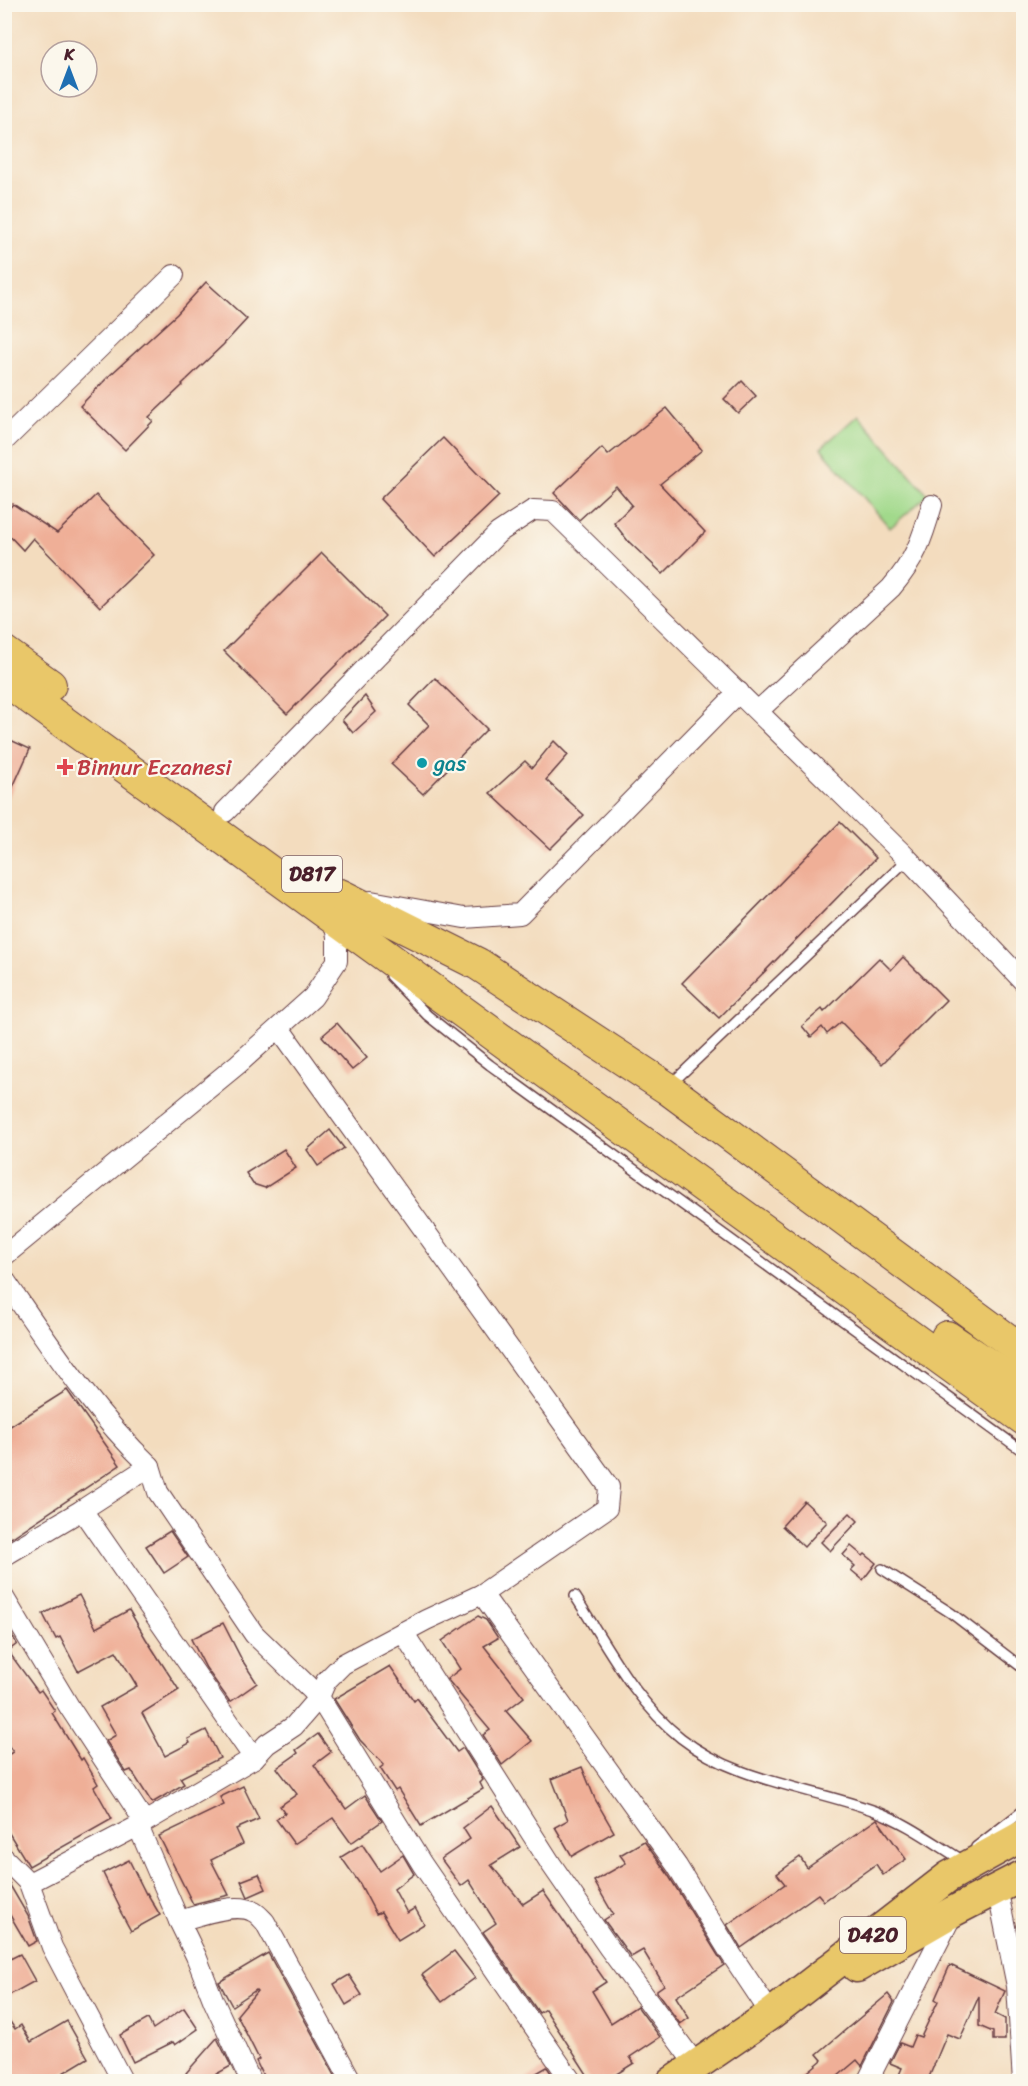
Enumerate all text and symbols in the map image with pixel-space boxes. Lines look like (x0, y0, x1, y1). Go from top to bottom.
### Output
north arrow (39, 39, 99, 99)
text: K (63, 40, 75, 69)
place label: gas (432, 744, 467, 783)
place label: Binnur Eczanesi (77, 748, 232, 787)
marker: gas (415, 756, 429, 770)
marker: Binnur Eczanesi (58, 760, 72, 774)
road number: D817 (282, 856, 342, 892)
road number: D420 (840, 1917, 906, 1953)

